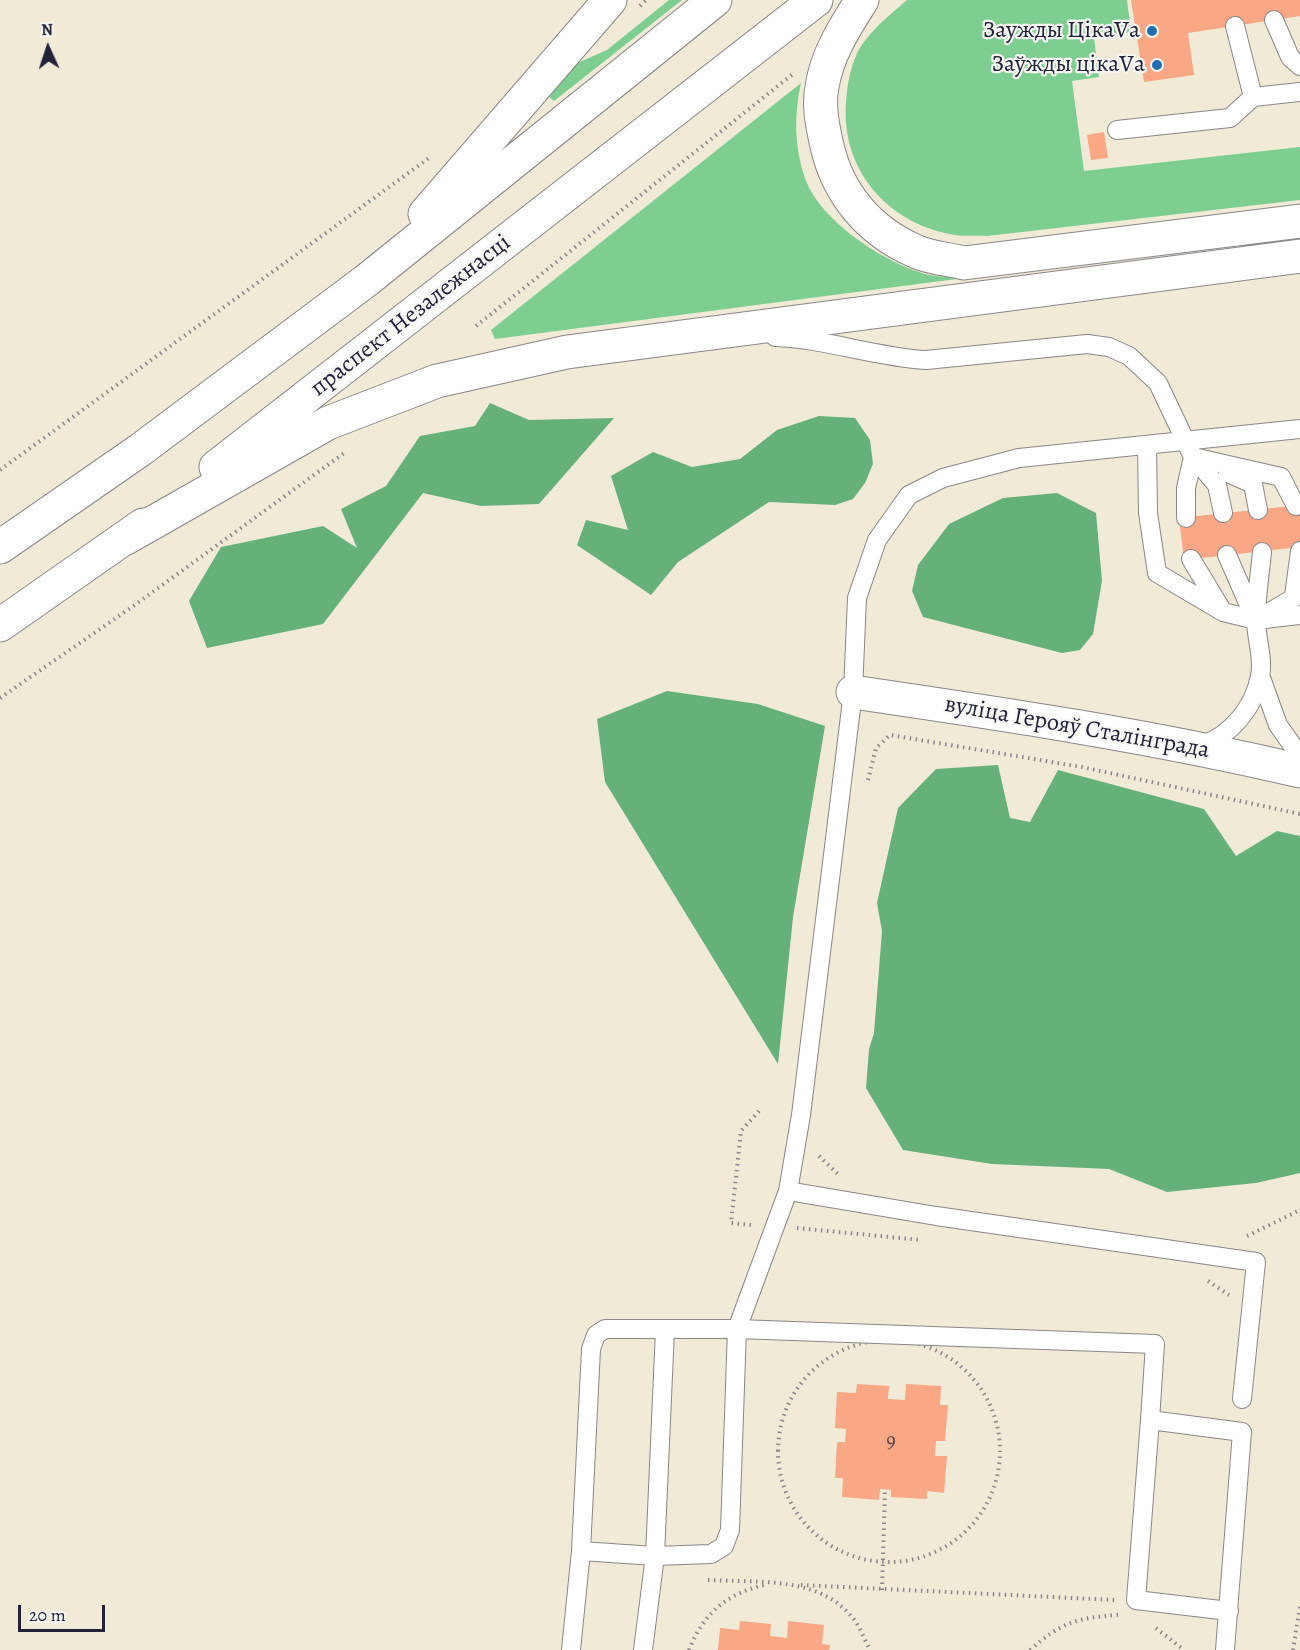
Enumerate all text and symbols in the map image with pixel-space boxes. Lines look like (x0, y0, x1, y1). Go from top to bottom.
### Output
place label: Заужды ЦікаVа (983, 17, 1140, 45)
north arrow (18, 18, 78, 78)
text: N (41, 19, 53, 41)
marker: Заужды ЦікаVа (1145, 24, 1159, 38)
place label: Заўжды цікаVа (991, 51, 1145, 79)
marker: Заўжды цікаVа (1150, 58, 1164, 72)
street label: праспект Незалежнасці (305, 229, 517, 403)
street label: вуліца Герояў Сталінграда (942, 690, 1212, 766)
house number: 9 (886, 1429, 896, 1455)
scale bar (21, 1593, 108, 1631)
text: 20 m (29, 1603, 66, 1627)

